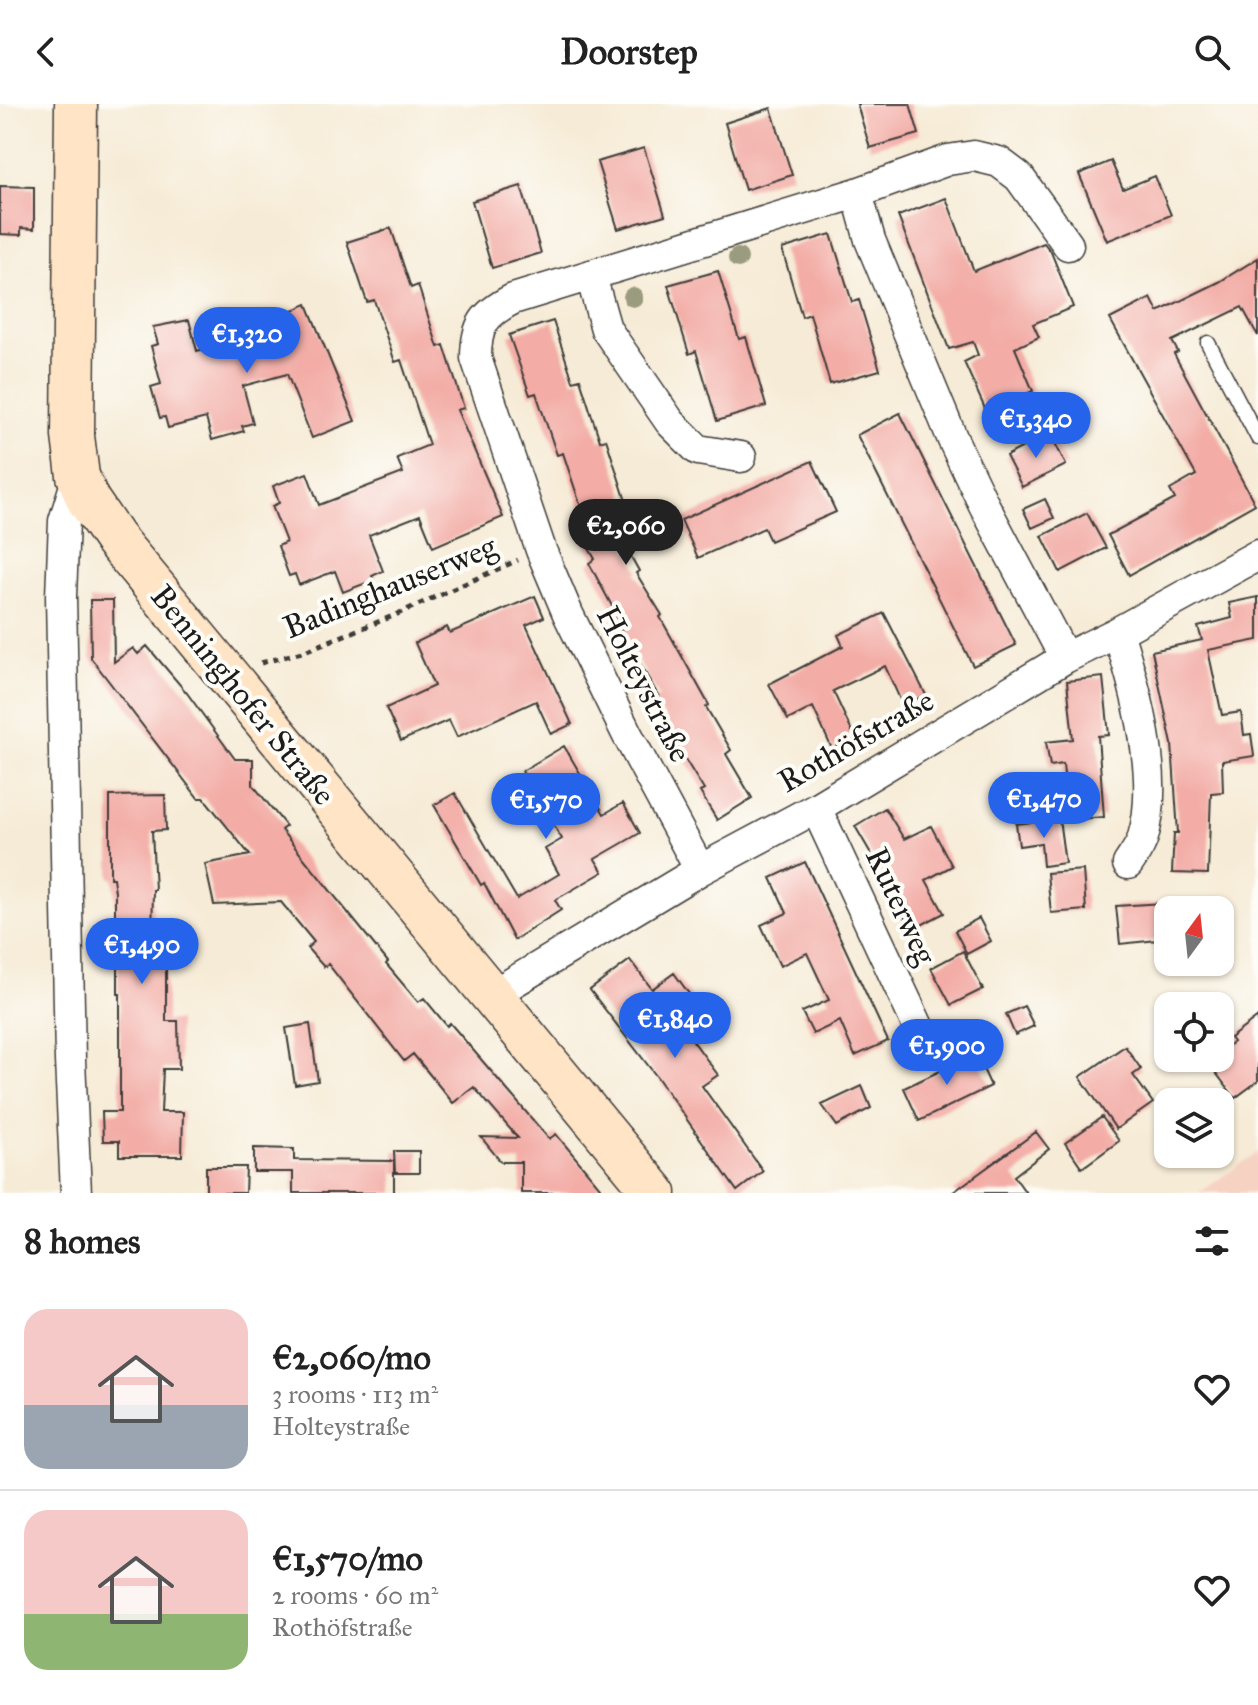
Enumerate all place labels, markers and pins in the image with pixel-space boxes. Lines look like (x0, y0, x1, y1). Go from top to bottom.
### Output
pin: €1,320 (182, 307, 312, 375)
pin: €1,340 (971, 392, 1101, 460)
pin: €2,060 (561, 499, 691, 567)
pin: €1,470 (979, 772, 1109, 840)
pin: €1,570 (481, 773, 611, 841)
pin: €1,490 (77, 918, 207, 986)
pin: €1,840 (610, 992, 740, 1060)
pin: €1,900 (882, 1019, 1012, 1087)

